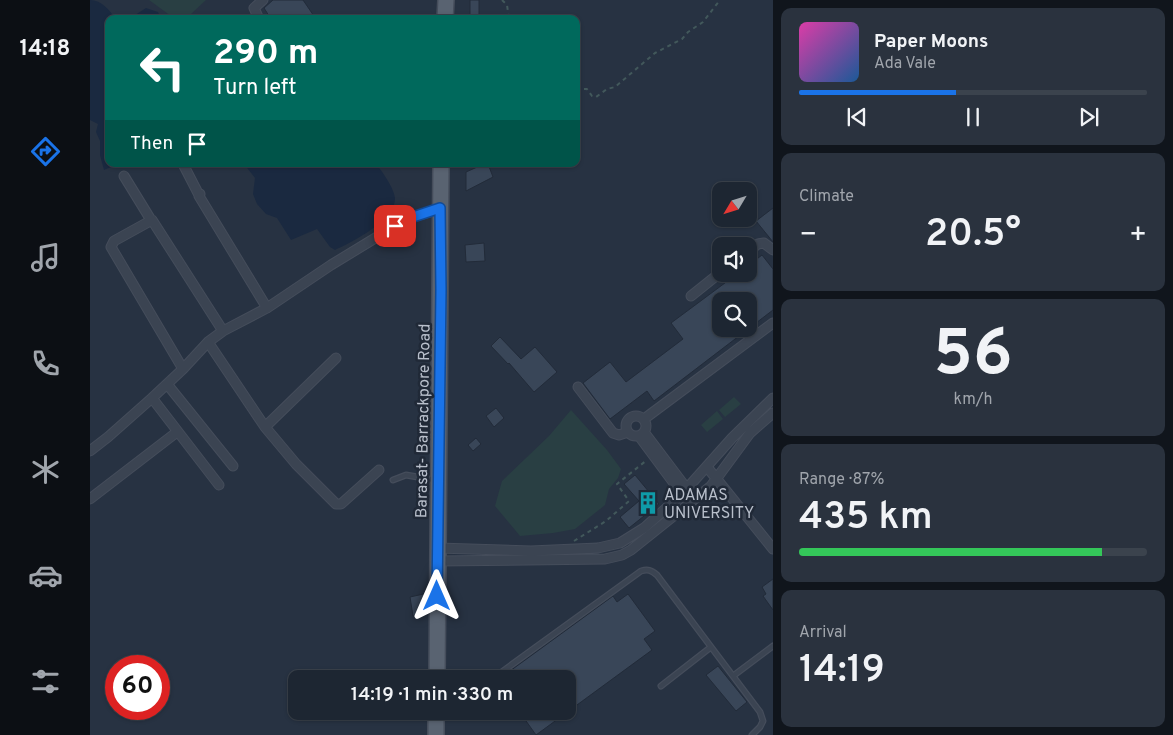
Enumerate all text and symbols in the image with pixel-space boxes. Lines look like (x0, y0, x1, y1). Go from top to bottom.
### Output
text: Paper Moons (874, 30, 988, 54)
text: 290 m (213, 32, 318, 76)
icon: left (130, 35, 195, 100)
text: 14:18 (20, 36, 70, 63)
text: Ada Vale (874, 54, 936, 74)
text: Turn left (213, 75, 296, 102)
icon: previous (843, 103, 871, 131)
icon: pause (959, 103, 987, 131)
icon: next (1075, 103, 1103, 131)
icon: arrive (183, 130, 211, 158)
text: Then (130, 132, 173, 156)
icon: directions (28, 134, 63, 169)
north arrow (712, 182, 758, 228)
map controls (712, 182, 757, 337)
text: Climate (799, 187, 854, 207)
pin (374, 205, 416, 247)
text: 20.5° (925, 211, 1021, 260)
icon: arrive (381, 212, 409, 240)
text: − (799, 218, 817, 254)
text: + (1129, 218, 1147, 254)
button: sound (712, 237, 757, 282)
icon: music (28, 240, 63, 275)
button: search (712, 292, 757, 337)
text: 56 (933, 316, 1013, 398)
street label: Barasat- Barrackpore Road (412, 324, 436, 518)
icon: phone (28, 346, 63, 381)
text: km/h (954, 390, 992, 410)
icon: climate (28, 452, 63, 487)
text: Range · 87% (799, 470, 884, 490)
place label: ADAMAS UNIVERSITY (664, 486, 754, 524)
building icon: ADAMAS UNIVERSITY (635, 490, 661, 516)
text: 435 km (799, 494, 933, 543)
icon: car (28, 558, 63, 593)
position arrow (410, 569, 462, 621)
text: Arrival (799, 623, 847, 643)
text: 14:19 (799, 647, 885, 696)
speed limit sign: 60 (105, 655, 170, 720)
icon: filters (28, 664, 63, 699)
text: 14:19 · 1 min · 330 m (351, 683, 513, 707)

